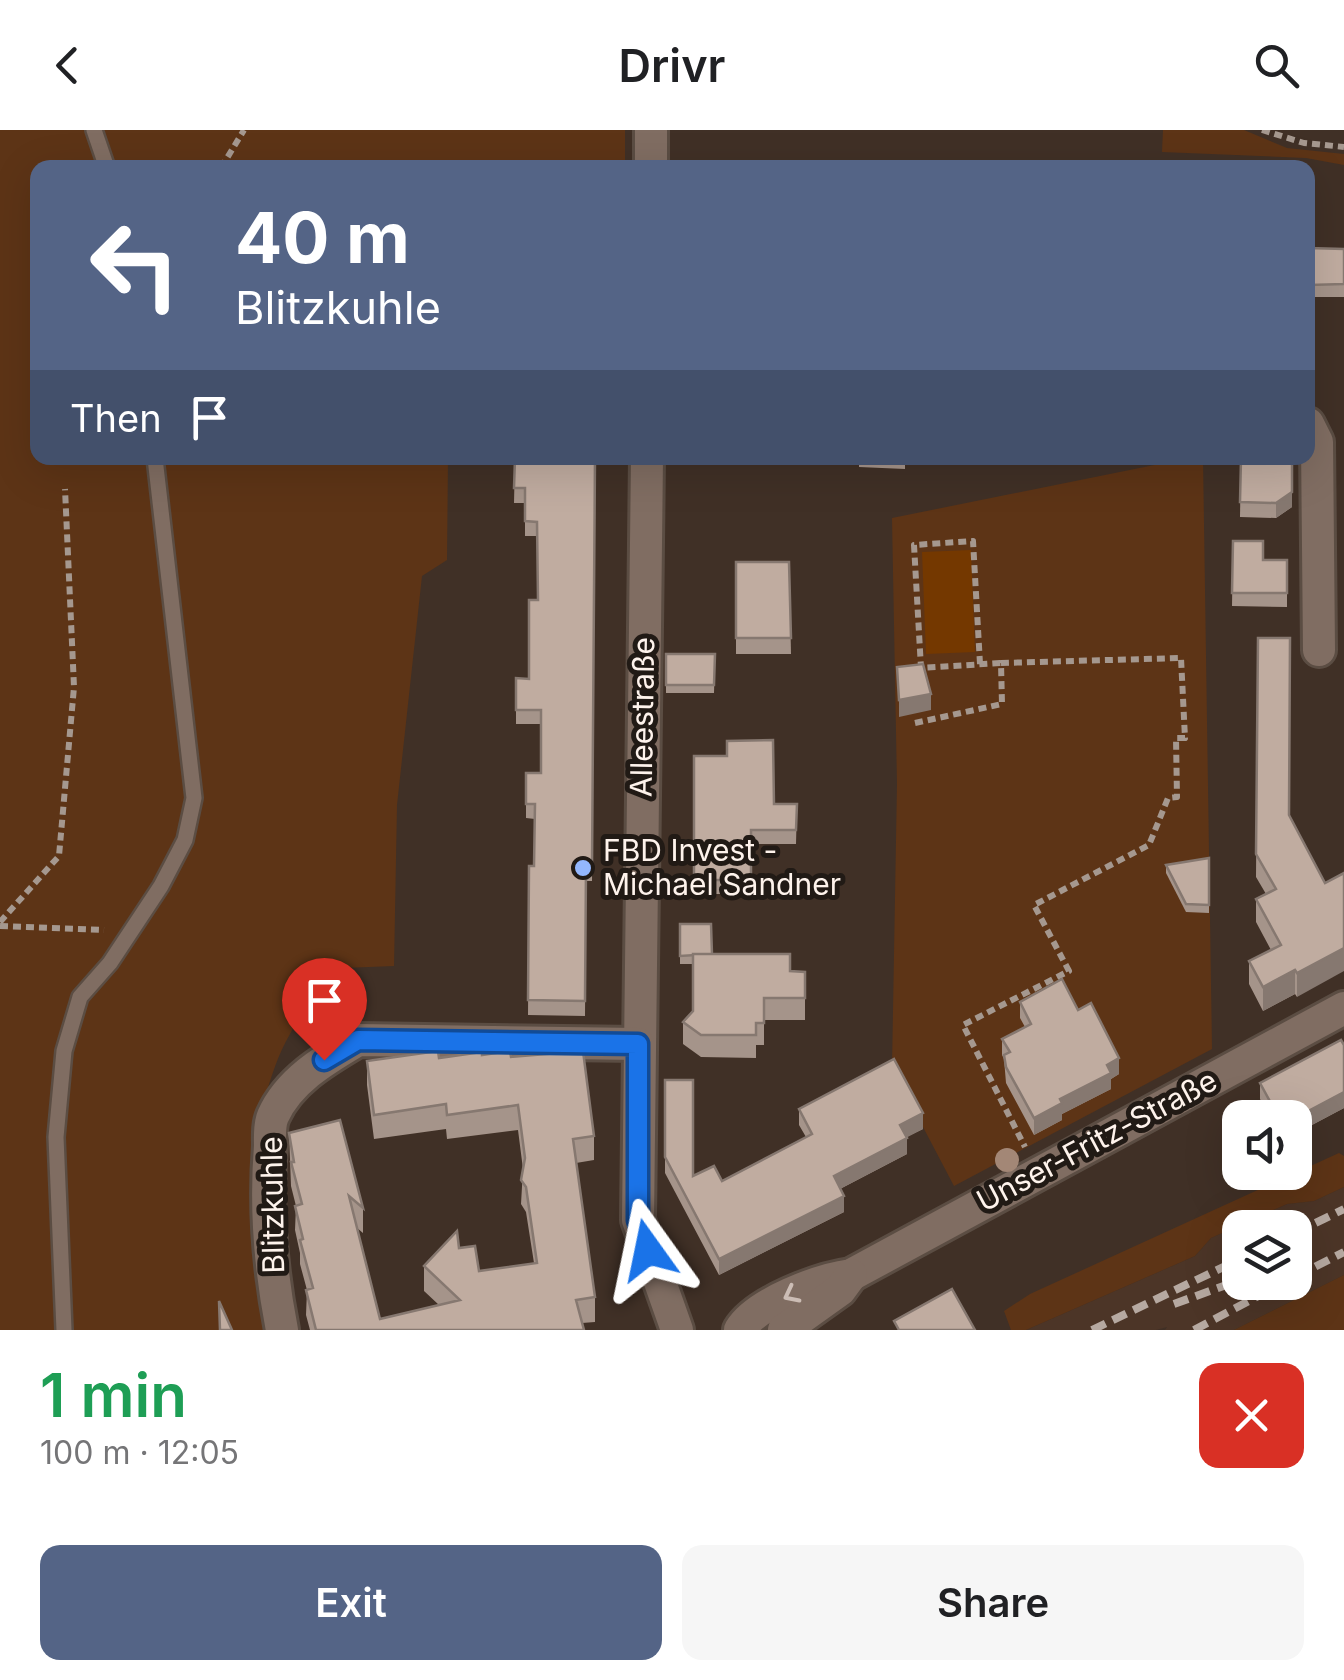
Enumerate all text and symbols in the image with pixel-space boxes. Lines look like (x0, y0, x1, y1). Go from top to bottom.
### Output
icon: back (40, 38, 95, 93)
text: Drivr (619, 38, 725, 93)
icon: search (1249, 38, 1304, 93)
text: 40 m (235, 195, 410, 280)
icon: left (70, 200, 200, 330)
text: Blitzkuhle (235, 280, 441, 335)
icon: arrive (182, 390, 237, 445)
text: Then (70, 395, 162, 441)
street label: Alleestraße (623, 637, 661, 797)
place label: FBD Invest - Michael Sandner (603, 832, 841, 902)
marker: FBD Invest - Michael Sandner (572, 857, 594, 879)
pin (282, 958, 367, 1061)
icon: arrive (297, 973, 352, 1028)
street label: Unser-Fritz-Straße (970, 1062, 1223, 1219)
map controls (1222, 1100, 1312, 1300)
button: sound (1222, 1100, 1312, 1190)
street label: Blitzkuhle (253, 1136, 291, 1274)
position arrow (596, 1198, 700, 1302)
button: layers (1222, 1210, 1312, 1300)
one-way arrow (783, 1283, 801, 1303)
text: 1 min (40, 1359, 187, 1431)
button: close (1199, 1363, 1304, 1468)
text: 100 m · 12:05 (40, 1433, 239, 1472)
button: Exit (40, 1545, 662, 1660)
button: Share (682, 1545, 1304, 1660)

